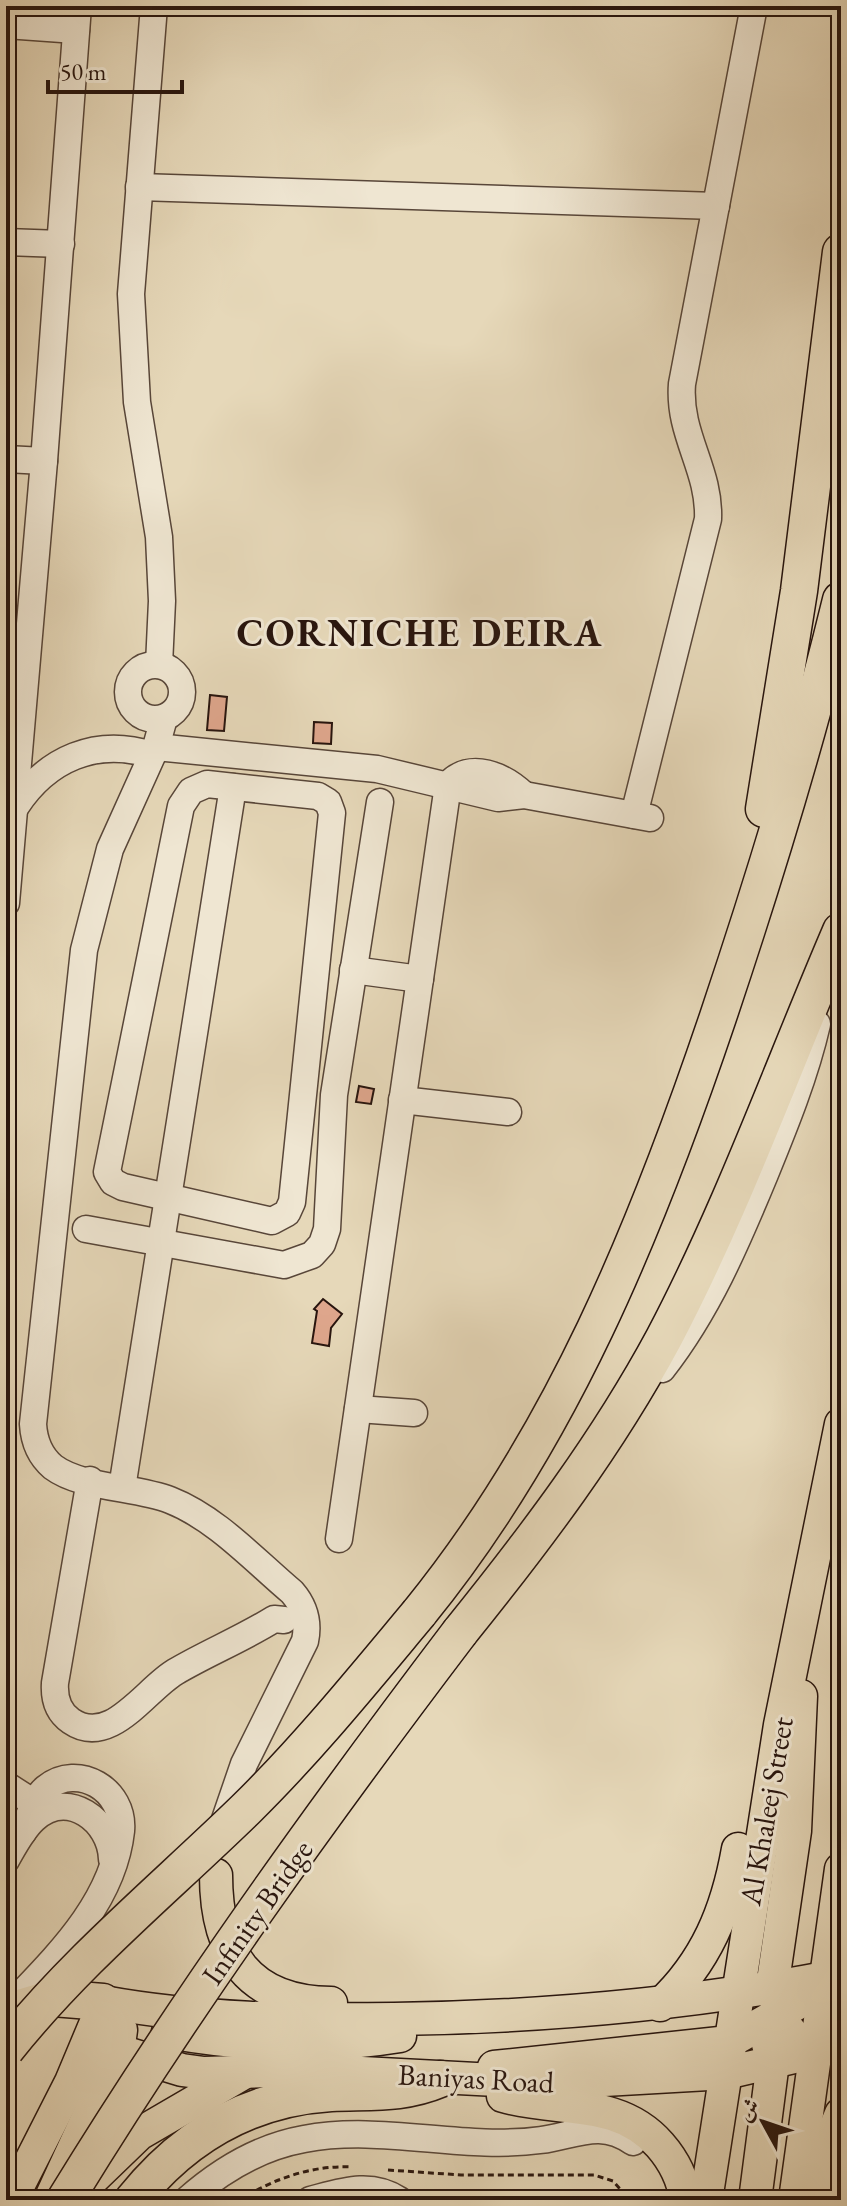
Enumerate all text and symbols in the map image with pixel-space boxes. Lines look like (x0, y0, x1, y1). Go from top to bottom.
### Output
scale bar (48, 44, 182, 94)
text: 50 m (60, 56, 107, 87)
district label: CORNICHE DEIRA (237, 608, 603, 657)
street label: Al Khaleej Street (730, 1713, 802, 1909)
street label: Infinity Bridge (193, 1832, 321, 1992)
street label: Baniyas Road (397, 2054, 556, 2102)
north arrow (723, 2082, 803, 2162)
text: ش (730, 2092, 766, 2127)

